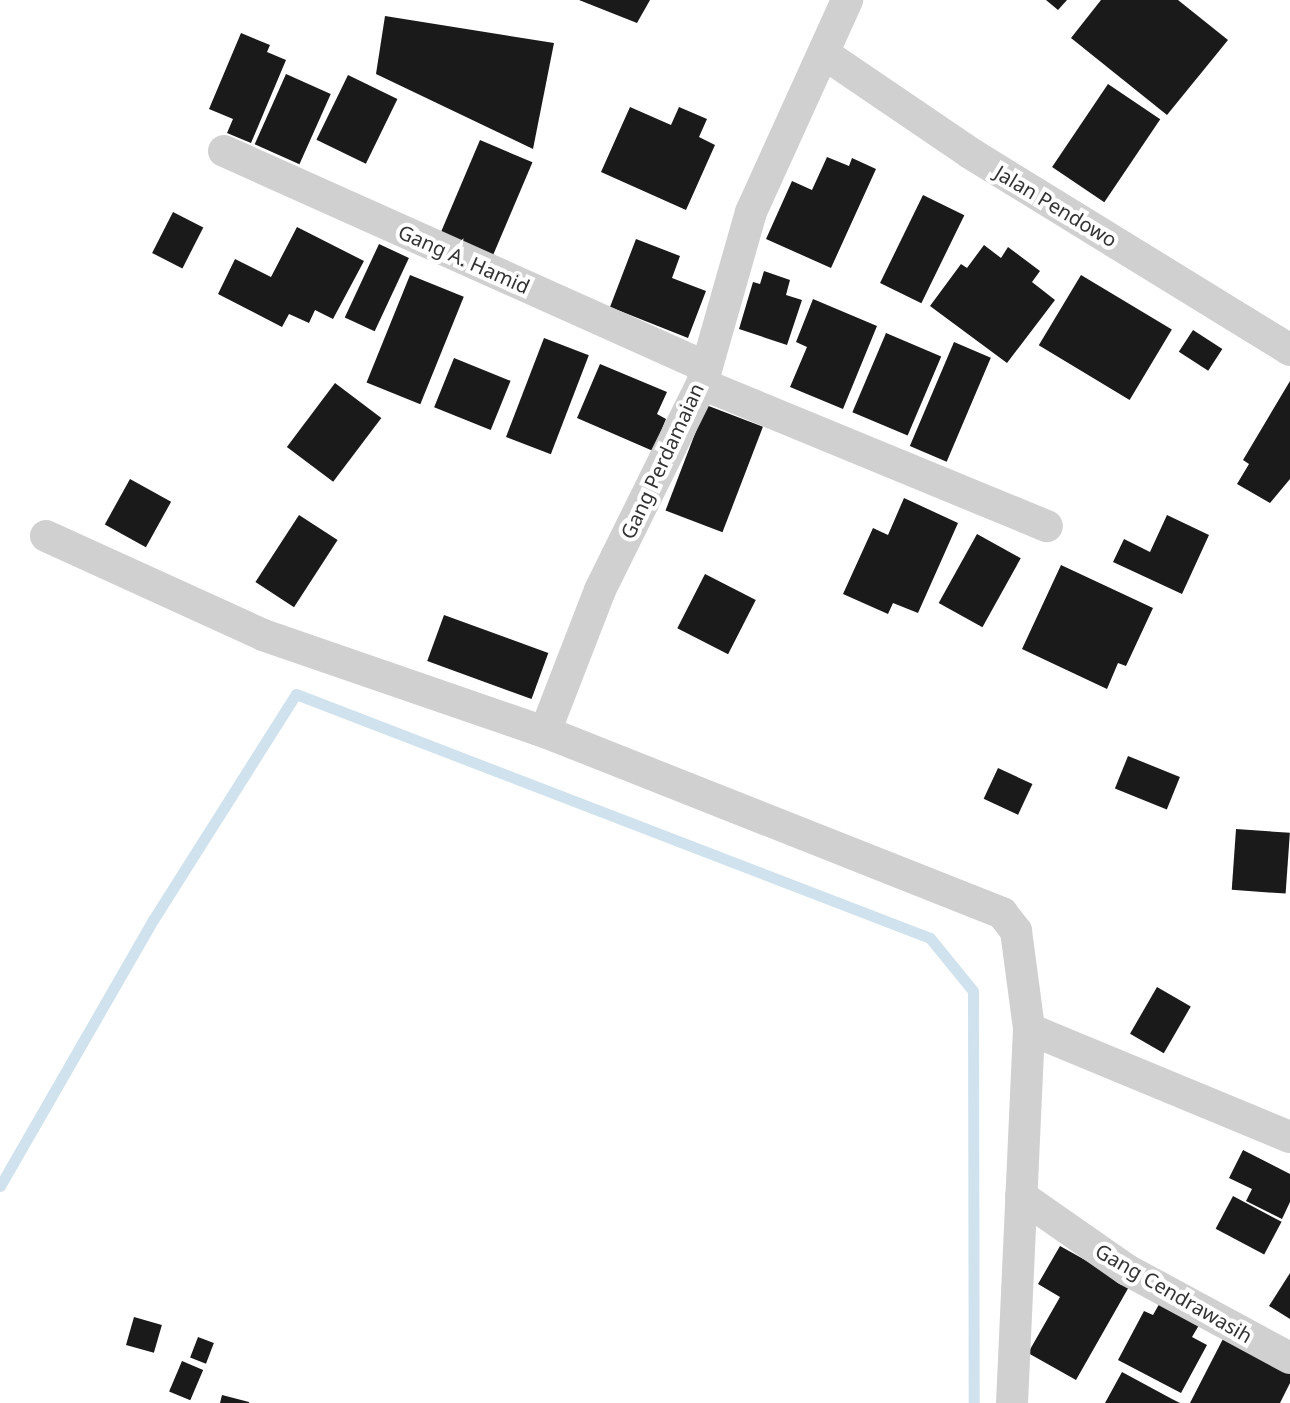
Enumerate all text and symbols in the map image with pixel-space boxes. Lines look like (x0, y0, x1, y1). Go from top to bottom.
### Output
street label: Jalan Pendowo (991, 160, 1121, 252)
street label: Gang A. Hamid (395, 219, 533, 299)
street label: Gang Perdamaian (615, 379, 709, 543)
street label: Gang Cendrawasih (1091, 1238, 1257, 1348)

